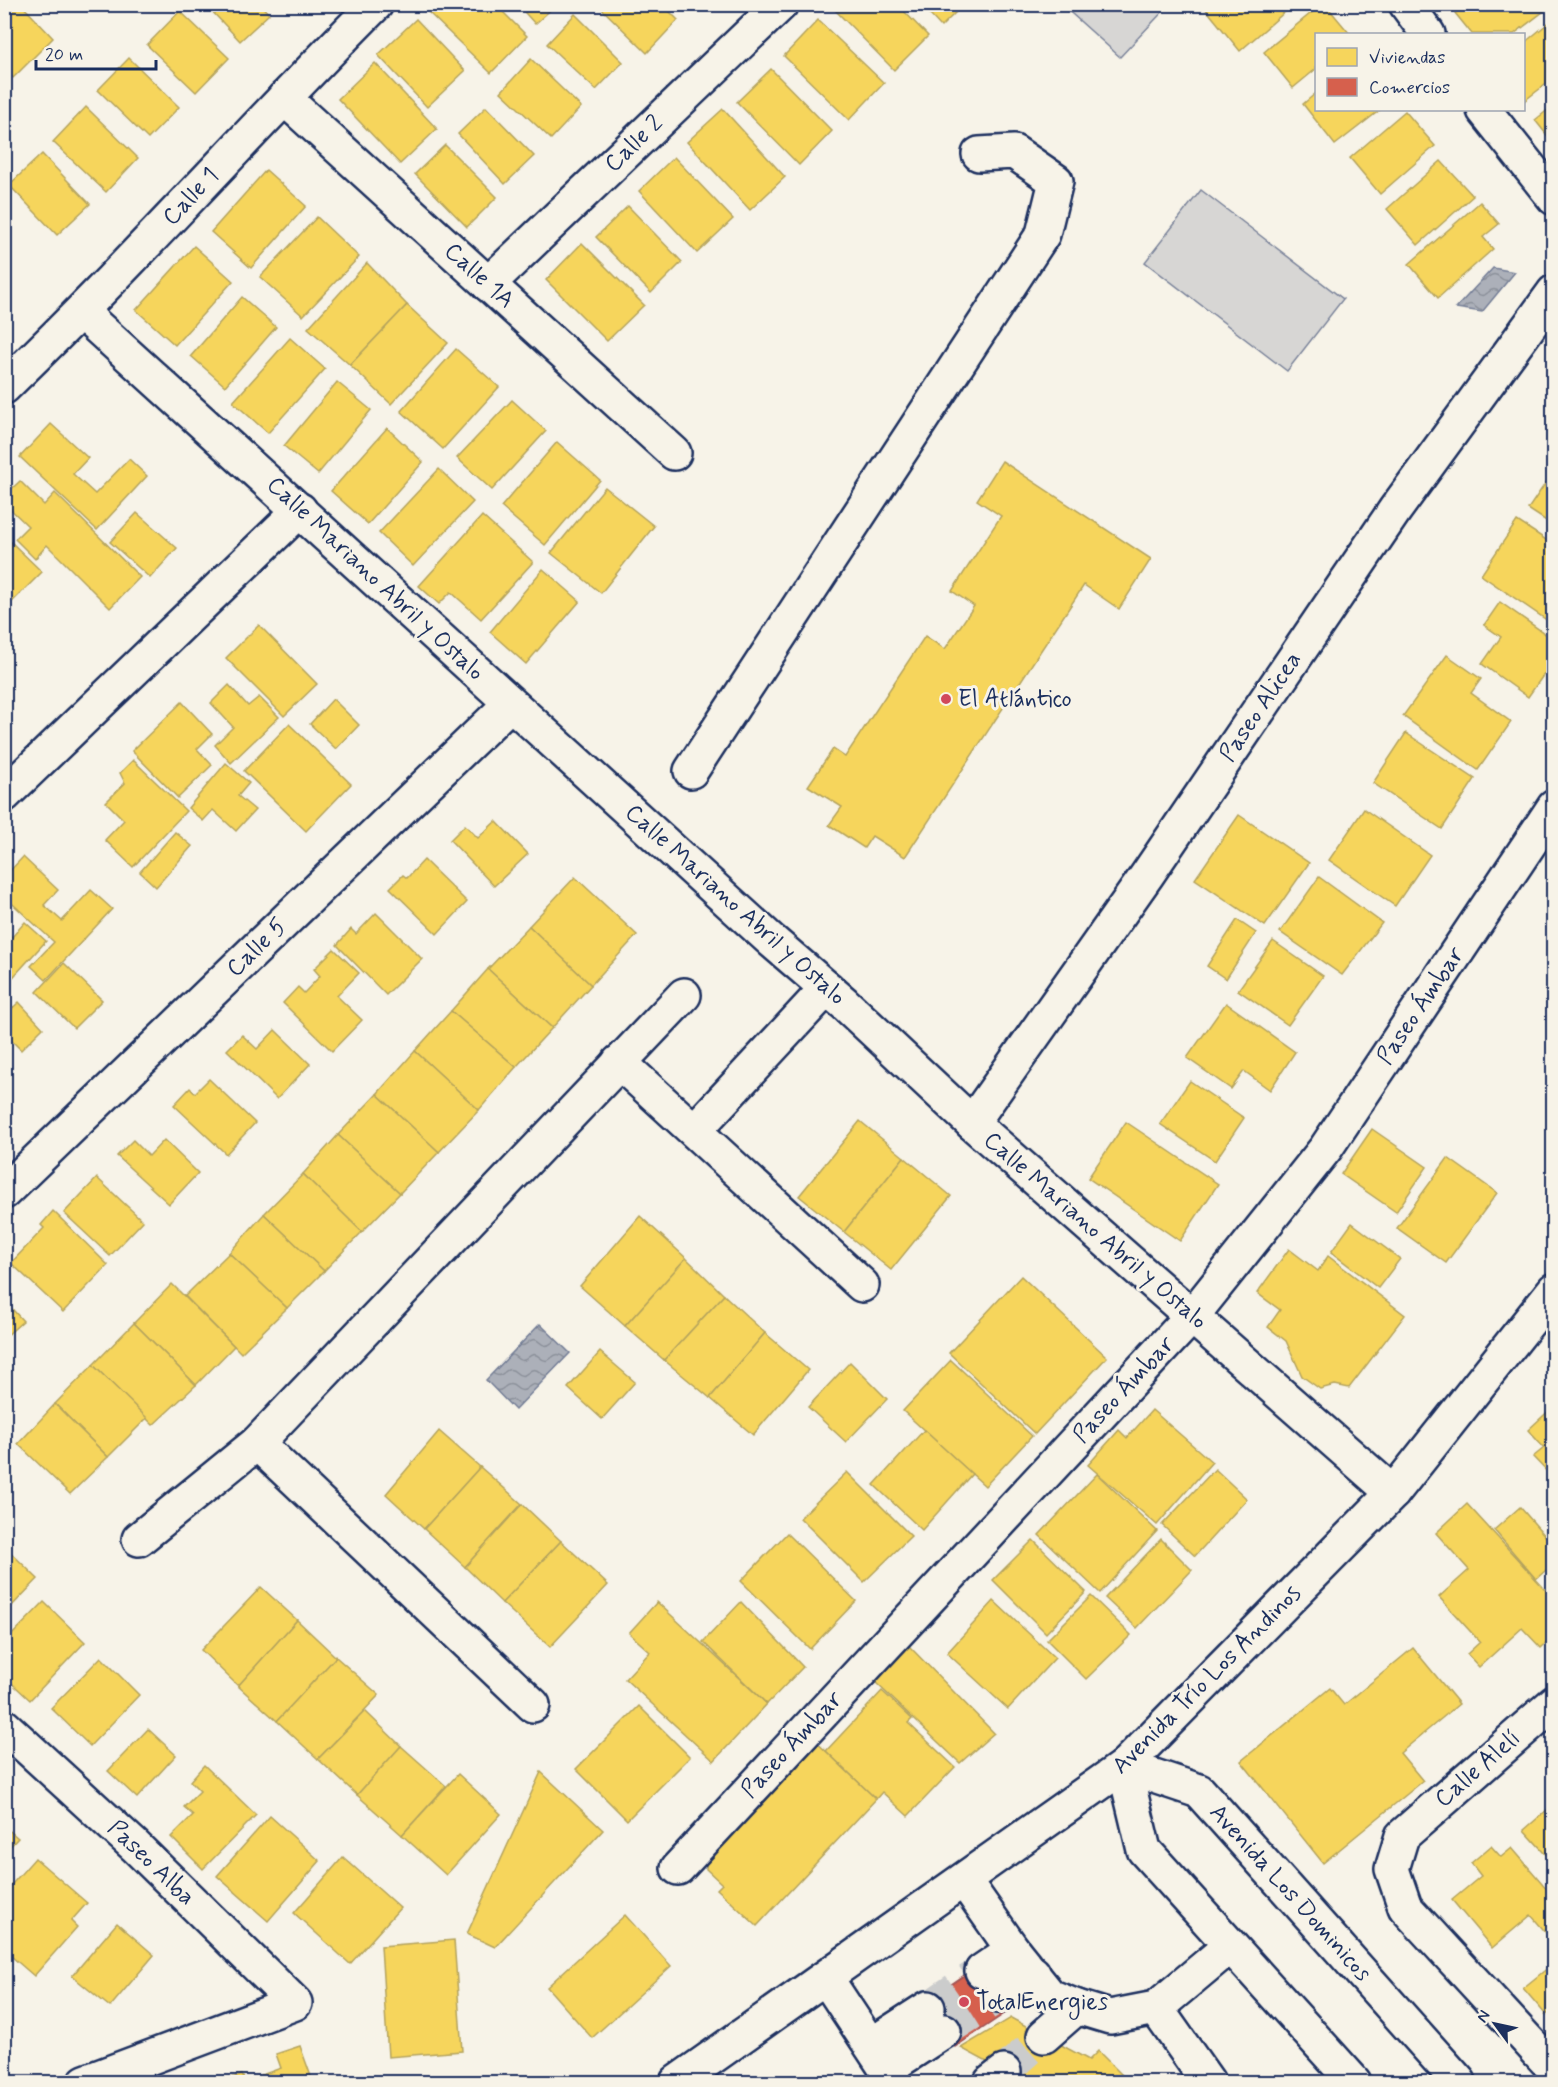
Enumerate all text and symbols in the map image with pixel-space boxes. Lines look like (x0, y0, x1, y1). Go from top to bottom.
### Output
scale bar (36, 33, 156, 71)
legend (1315, 33, 1525, 111)
text: 20 m (45, 43, 83, 67)
text: Viviendas (1369, 46, 1445, 70)
text: Comercios (1369, 76, 1450, 100)
street label: Calle 2 (598, 108, 670, 179)
street label: Calle 1 (156, 161, 226, 233)
street label: Calle 1A (437, 236, 521, 316)
street label: Calle Mariano Abril y Ostalo (260, 470, 490, 688)
street label: Paseo Alicea (1213, 646, 1309, 768)
place label: El Atlántico (958, 684, 1072, 715)
marker: El Atlántico (939, 692, 953, 706)
street label: Calle Mariano Abril y Ostalo (618, 798, 852, 1012)
street label: Calle 5 (220, 912, 294, 984)
street label: Paseo Ámbar (1369, 940, 1472, 1071)
street label: Calle Mariano Abril y Ostalo (977, 1125, 1213, 1337)
street label: Paseo Ámbar (1066, 1329, 1182, 1450)
street label: Avenida Trío Los Andinos (1106, 1579, 1308, 1781)
street label: Paseo Ámbar (734, 1684, 850, 1805)
street label: Calle Alelí (1429, 1723, 1527, 1815)
street label: Avenida Los Dominicos (1202, 1798, 1378, 1989)
street label: Paseo Alba (100, 1813, 202, 1913)
place label: TotalEnergies (976, 1987, 1109, 2020)
north arrow (1465, 1994, 1525, 2054)
marker: TotalEnergies (957, 1995, 971, 2009)
text: N (1472, 2006, 1495, 2027)

